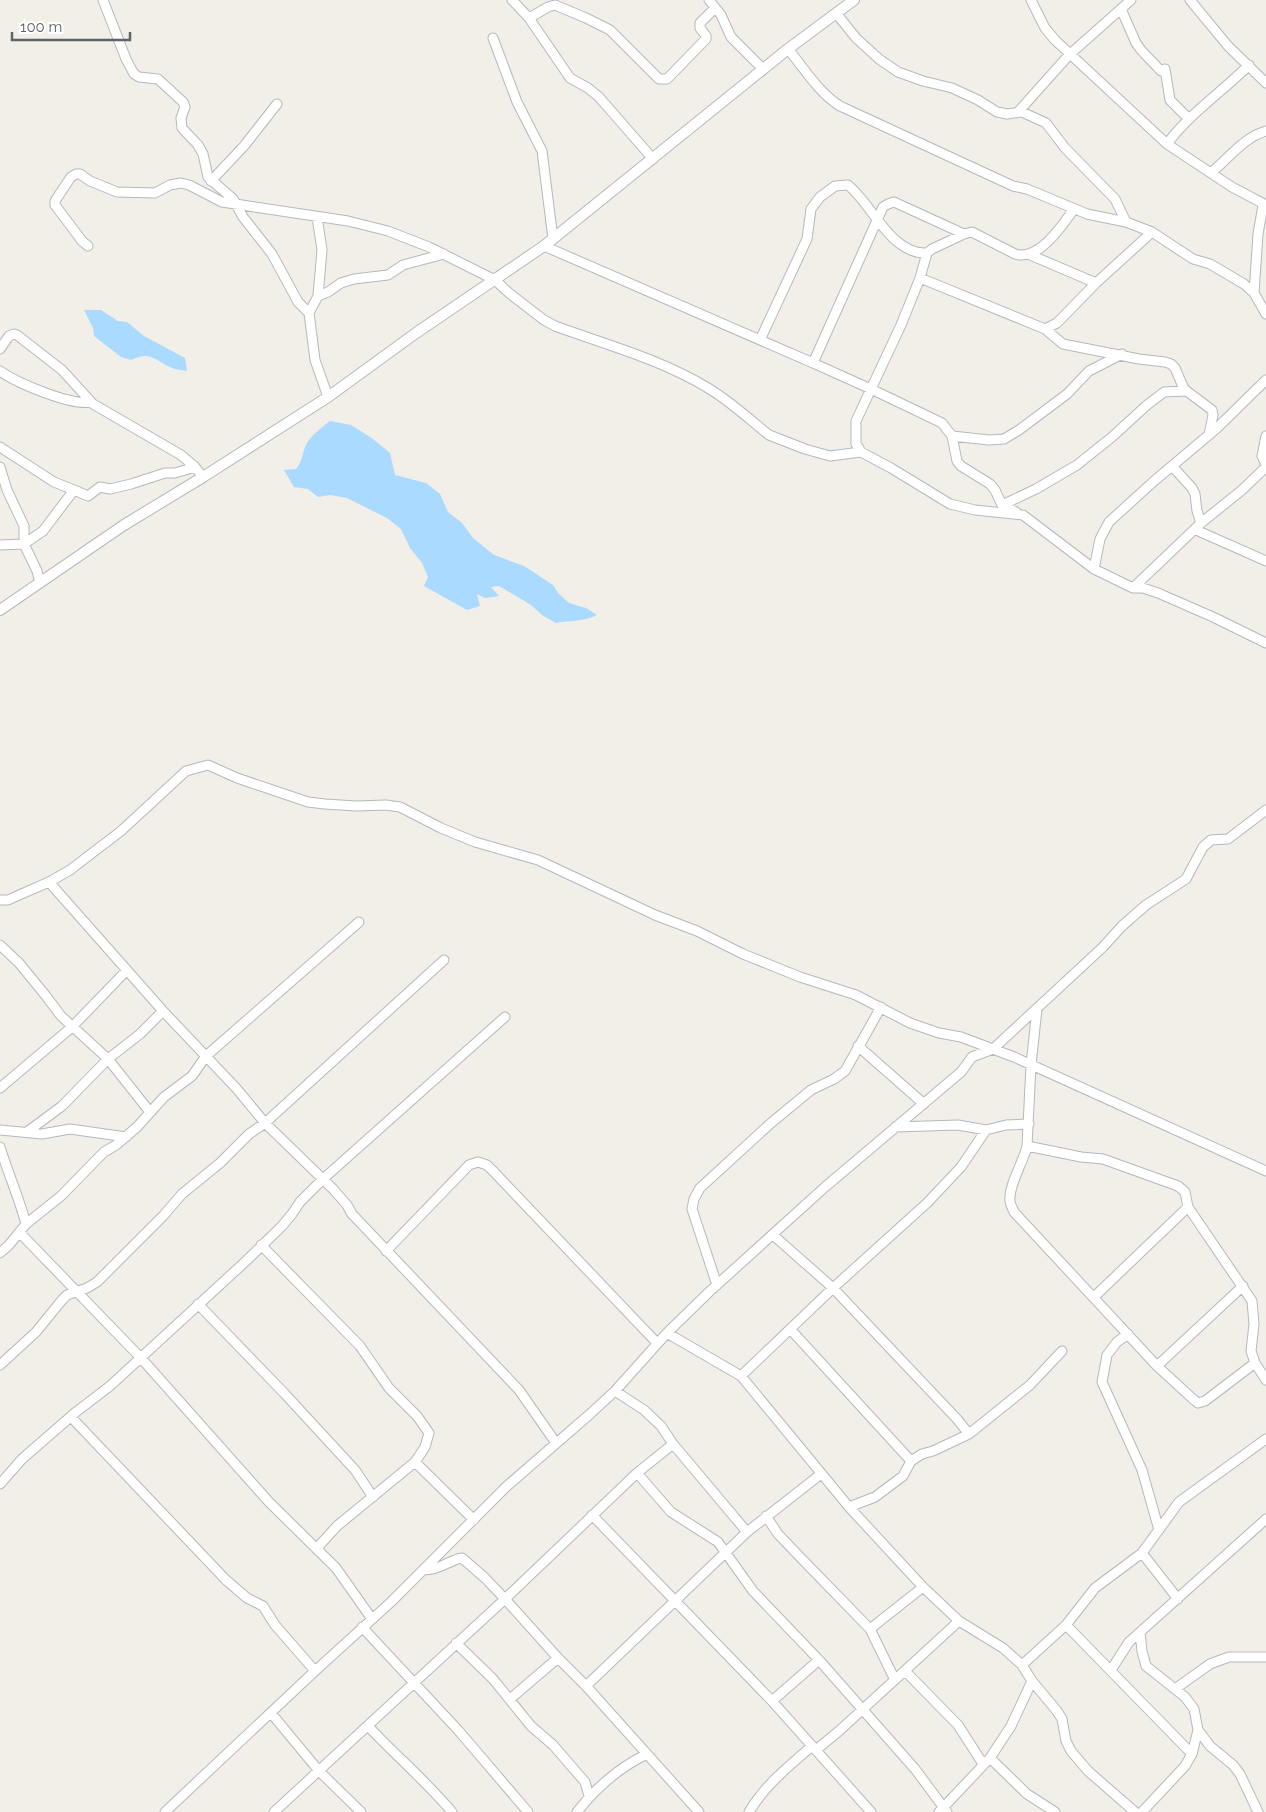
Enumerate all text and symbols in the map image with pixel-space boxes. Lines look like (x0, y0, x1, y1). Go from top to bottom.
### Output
scale bar (12, 10, 130, 42)
text: 100 m (20, 18, 62, 36)

